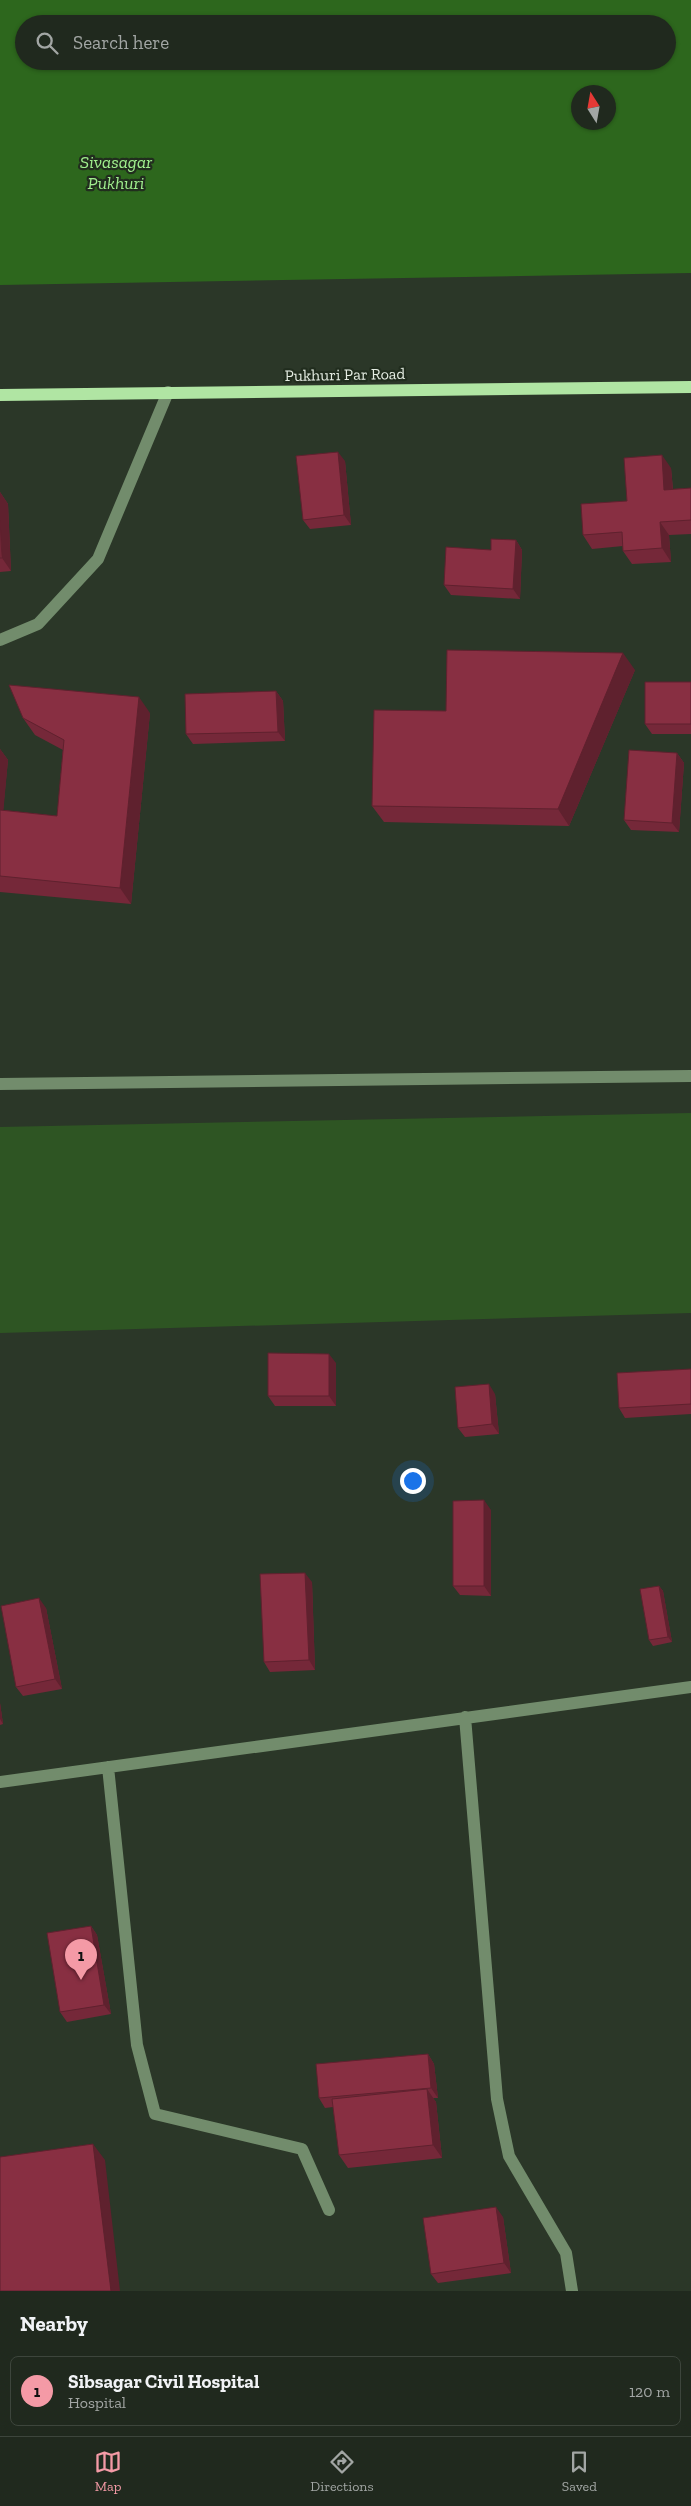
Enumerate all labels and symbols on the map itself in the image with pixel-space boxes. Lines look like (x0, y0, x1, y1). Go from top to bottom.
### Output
north arrow (571, 85, 616, 130)
water label: Sivasagar Pukhuri (80, 151, 153, 194)
street label: Pukhuri Par Road (285, 364, 406, 385)
your location (400, 1468, 426, 1494)
pin: 1 (65, 1939, 97, 1980)

